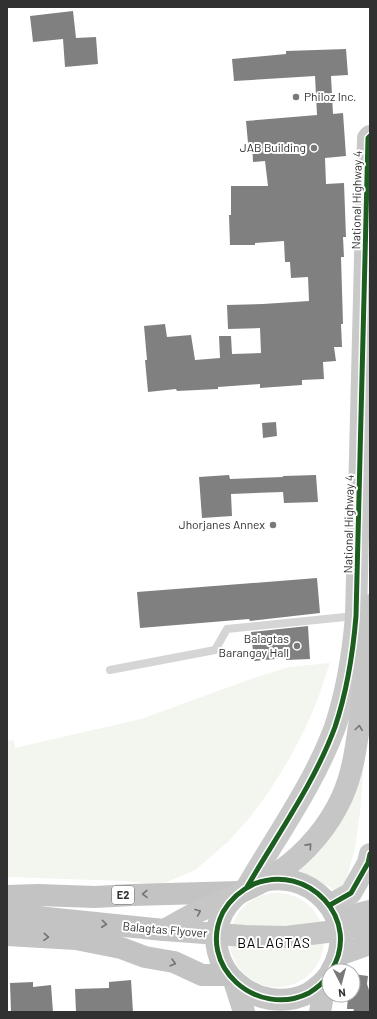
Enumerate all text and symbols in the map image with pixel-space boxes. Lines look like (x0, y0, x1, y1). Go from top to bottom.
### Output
place label: Philoz Inc. (304, 89, 356, 103)
marker: Philoz Inc. (291, 92, 301, 102)
place label: JAB Building (240, 140, 306, 154)
marker: JAB Building (309, 143, 319, 153)
street label: National Highway 4 (348, 150, 364, 249)
street label: National Highway 4 (340, 474, 356, 573)
place label: Jhorjanes Annex (179, 517, 265, 531)
marker: Jhorjanes Annex (268, 520, 278, 530)
place label: Balagtas Barangay Hall (219, 631, 289, 659)
marker: Balagtas Barangay Hall (292, 641, 302, 651)
one-way arrow (354, 725, 363, 731)
one-way arrow (304, 843, 311, 850)
road number: E2 (112, 886, 134, 904)
one-way arrow (142, 890, 148, 899)
one-way arrow (194, 909, 202, 917)
street label: Balagtas Flyover (122, 918, 209, 940)
one-way arrow (101, 919, 107, 928)
one-way arrow (43, 933, 49, 942)
district label: BALAGTAS (237, 934, 311, 951)
one-way arrow (169, 958, 176, 967)
north arrow (321, 963, 361, 1003)
text: N (338, 987, 346, 1000)

